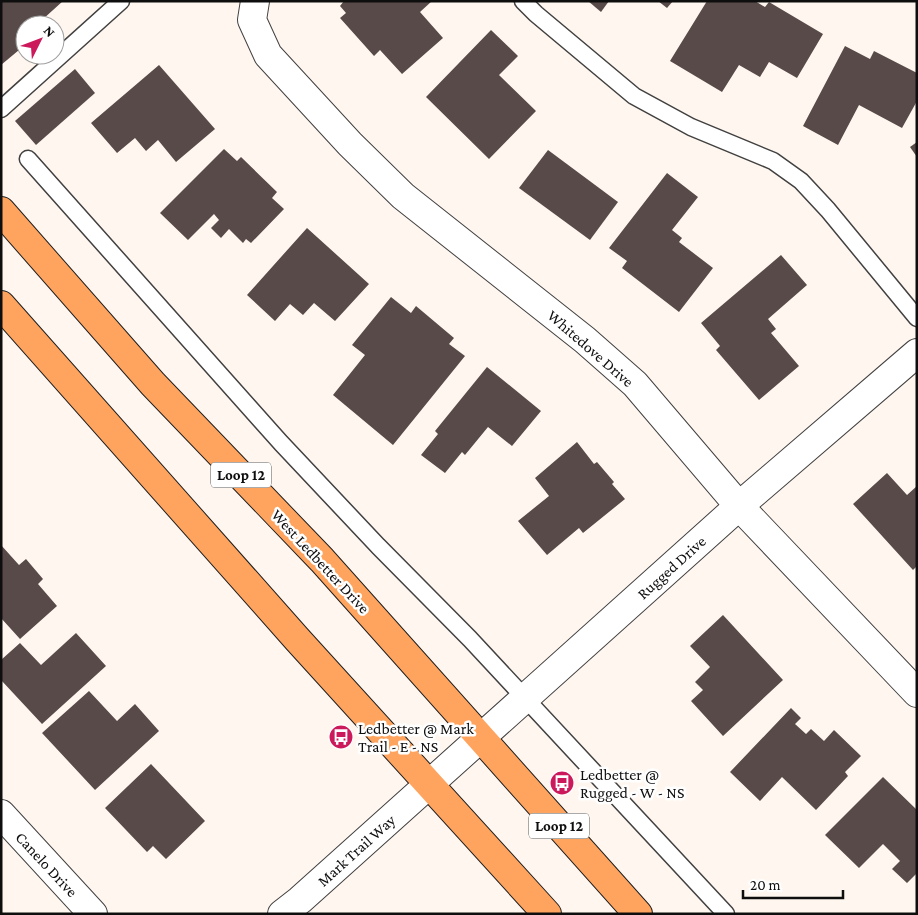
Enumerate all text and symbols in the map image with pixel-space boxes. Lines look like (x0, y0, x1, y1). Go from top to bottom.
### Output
north arrow (15, 15, 65, 65)
text: N (41, 22, 59, 41)
street label: Whitedove Drive (544, 307, 637, 390)
road number: Loop 12 (211, 462, 271, 488)
street label: West Ledbetter Drive (268, 506, 373, 617)
street label: Rugged Drive (634, 532, 710, 603)
place label: Ledbetter @ Mark Trail - E - NS (358, 720, 474, 755)
bus stop icon: Ledbetter @ Mark Trail - E - NS (328, 724, 354, 750)
place label: Ledbetter @ Rugged - W - NS (580, 766, 684, 802)
bus stop icon: Ledbetter @ Rugged - W - NS (549, 770, 575, 796)
street label: Mark Trail Way (314, 811, 400, 890)
road number: Loop 12 (529, 814, 589, 838)
street label: Canelo Drive (12, 828, 81, 900)
scale bar (743, 868, 843, 900)
text: 20 m (750, 877, 781, 893)

